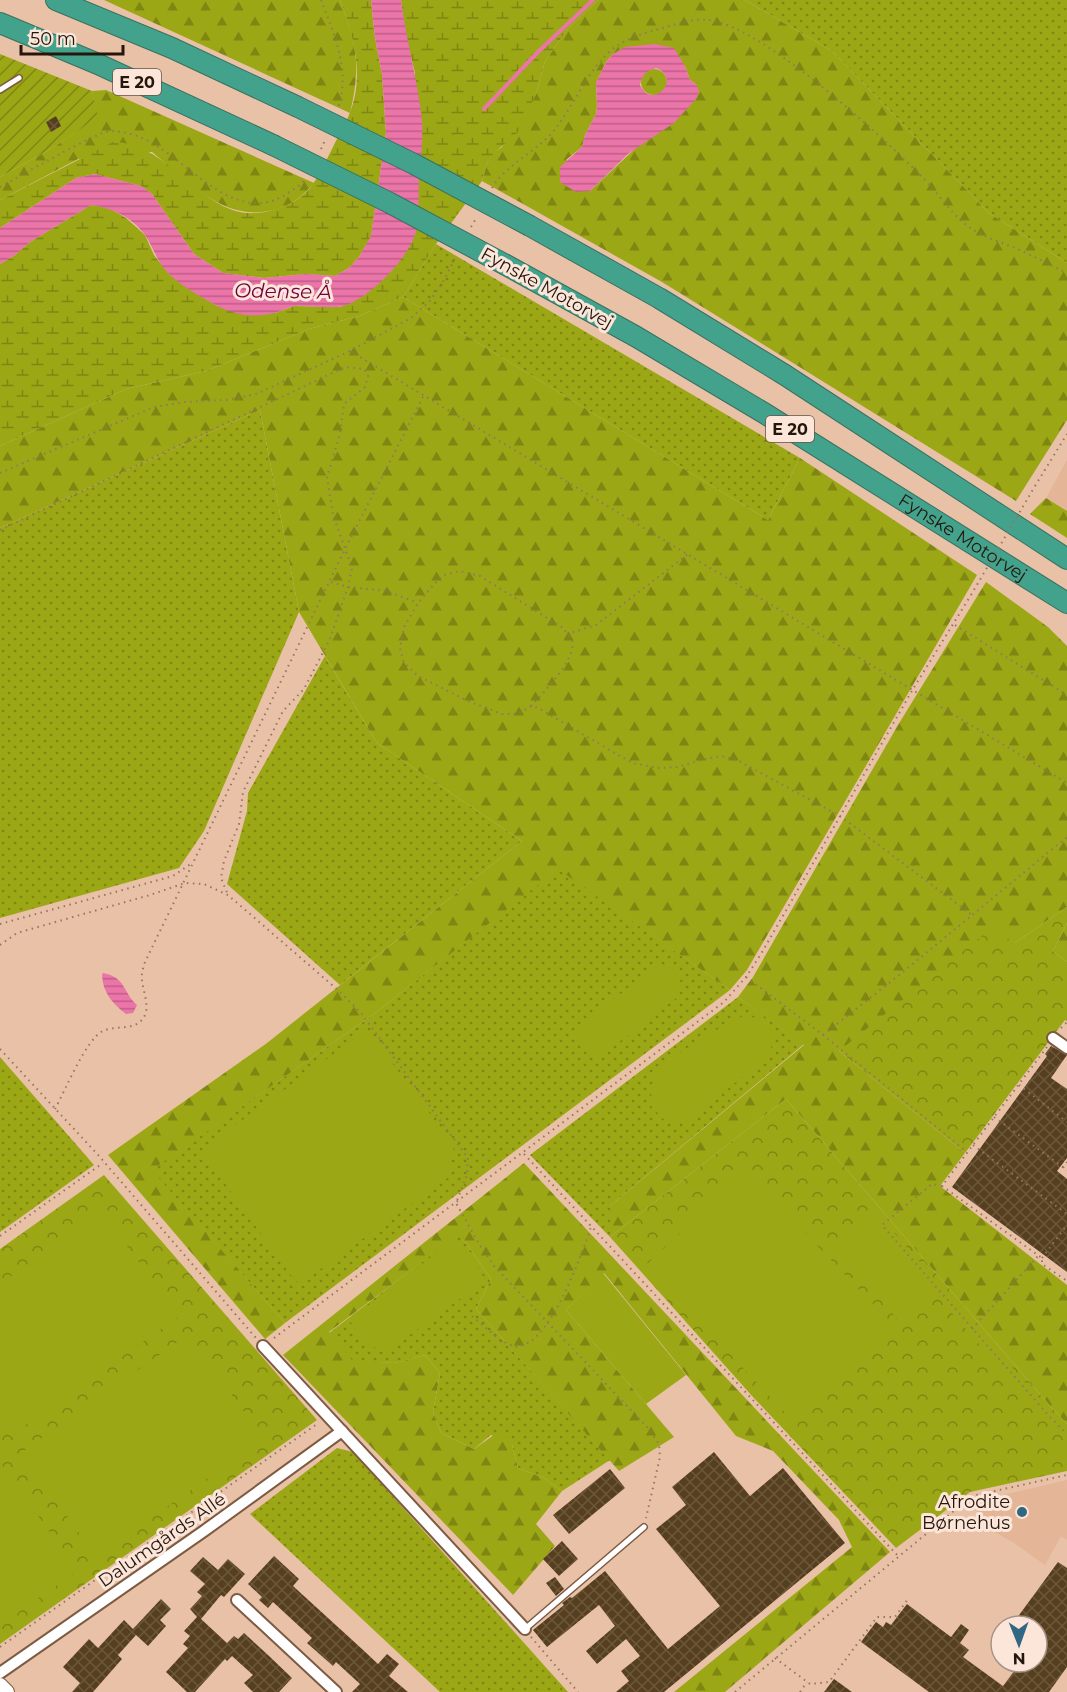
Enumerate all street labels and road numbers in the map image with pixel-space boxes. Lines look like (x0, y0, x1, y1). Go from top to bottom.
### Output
road number: E 20 (113, 69, 161, 95)
street label: Fynske Motorvej (477, 243, 617, 333)
road number: E 20 (766, 416, 814, 442)
street label: Fynske Motorvej (894, 489, 1031, 586)
street label: Dalumgårds Allé (94, 1488, 230, 1592)

